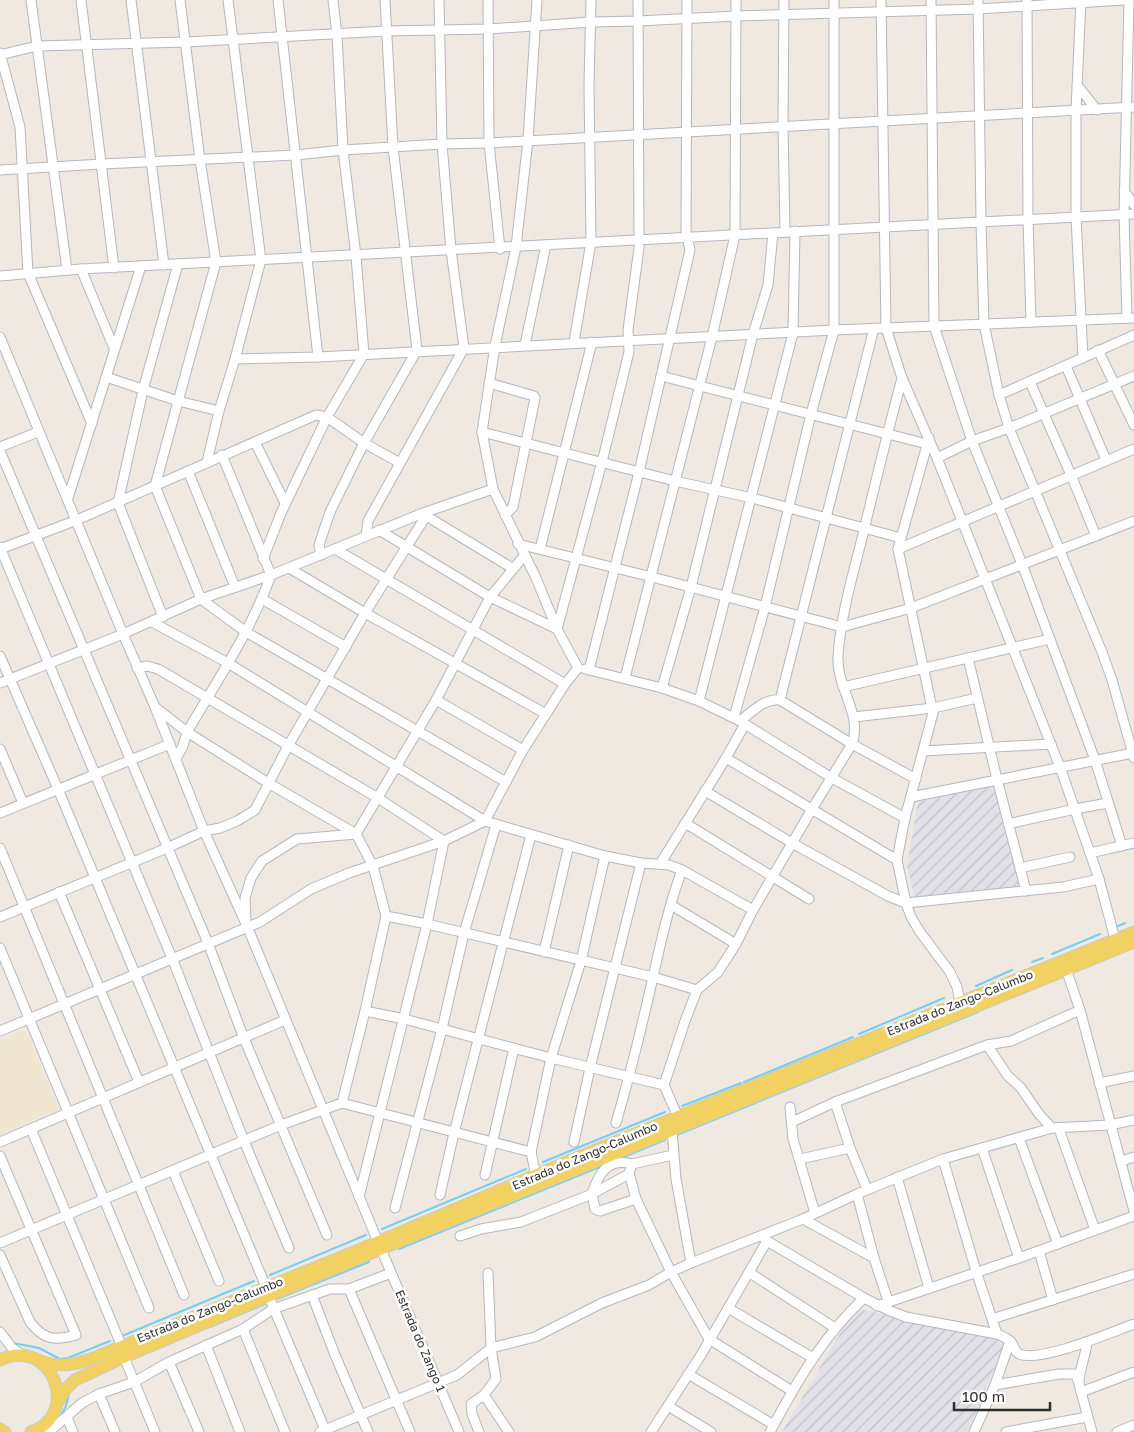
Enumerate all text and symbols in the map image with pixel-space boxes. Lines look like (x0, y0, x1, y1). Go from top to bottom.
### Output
street label: Estrada do Zango-Calumbo (885, 966, 1035, 1039)
street label: Estrada do Zango-Calumbo (510, 1118, 660, 1193)
street label: Estrada do Zango-Calumbo (135, 1273, 285, 1346)
street label: Estrada do Zango 1 (392, 1288, 449, 1394)
scale bar (954, 1380, 1050, 1412)
text: 100 m (962, 1387, 1005, 1405)

